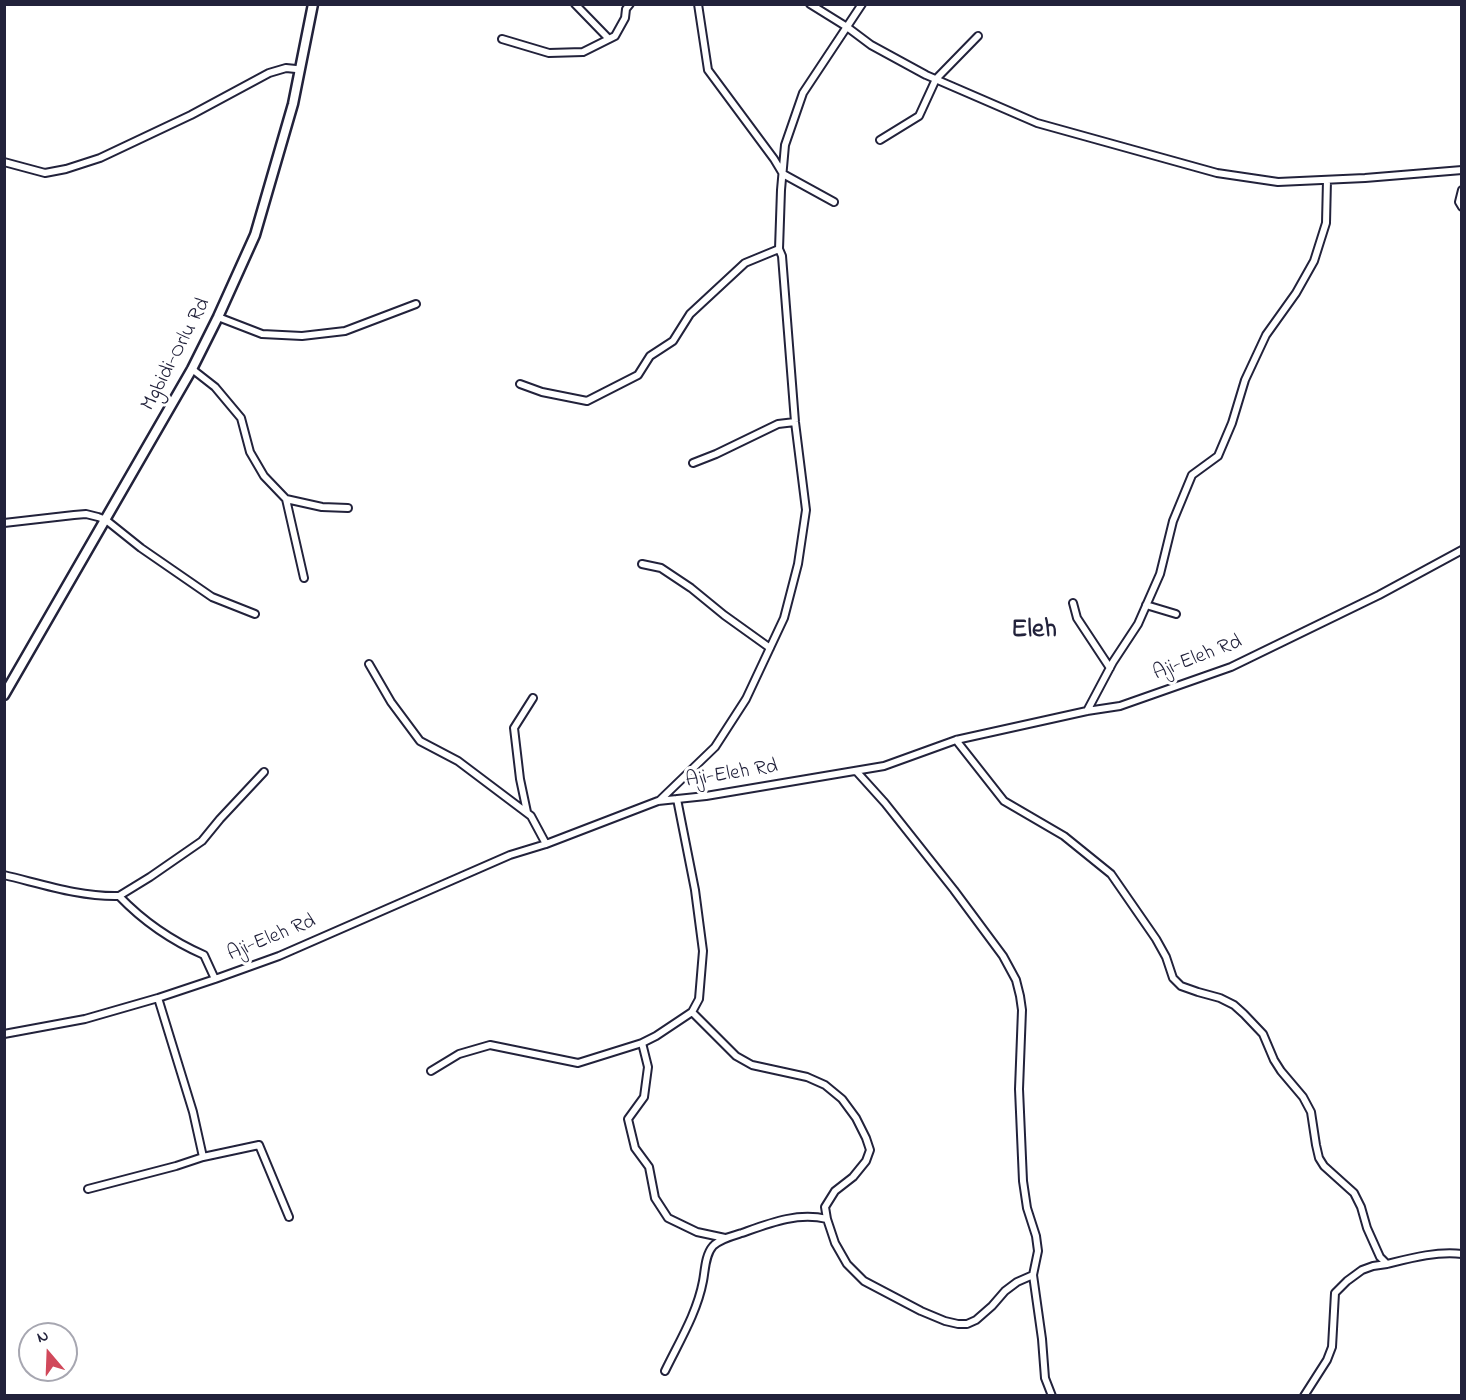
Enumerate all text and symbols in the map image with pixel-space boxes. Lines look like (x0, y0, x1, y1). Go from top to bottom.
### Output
street label: Mgbidi-Orlu Rd (137, 294, 217, 416)
district label: Eleh (1011, 616, 1057, 648)
street label: Aji-Eleh Rd (1150, 631, 1246, 687)
street label: Aji-Eleh Rd (684, 755, 780, 795)
street label: Aji-Eleh Rd (224, 910, 320, 968)
north arrow (18, 1322, 78, 1382)
text: N (34, 1324, 52, 1350)

